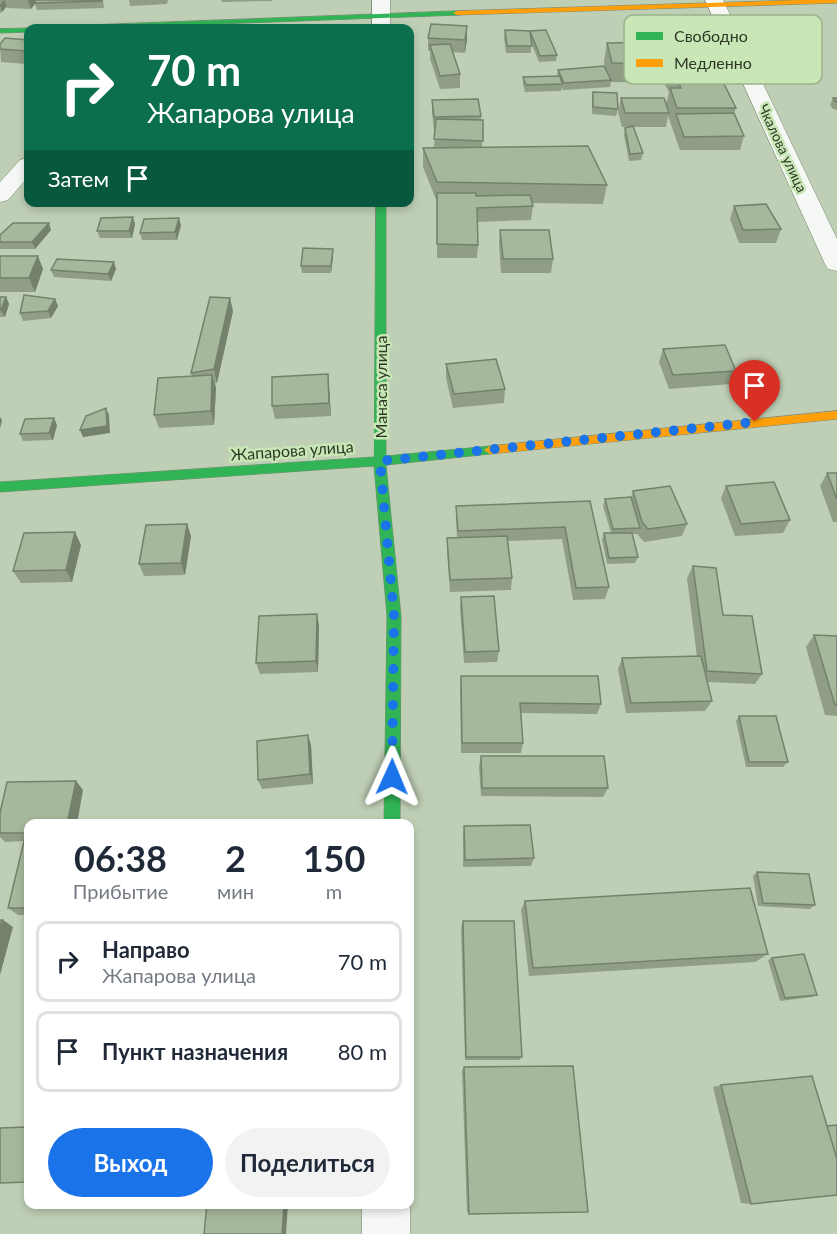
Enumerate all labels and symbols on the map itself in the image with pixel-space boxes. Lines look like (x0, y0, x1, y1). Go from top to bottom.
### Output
legend (624, 15, 822, 84)
text: Свободно (674, 26, 748, 45)
text: Медленно (674, 53, 752, 72)
street label: Чкалова улица (755, 101, 811, 195)
street label: Манаса улица (371, 336, 390, 438)
pin (729, 360, 780, 422)
street label: Жапарова улица (230, 436, 354, 464)
position arrow (360, 745, 424, 809)

